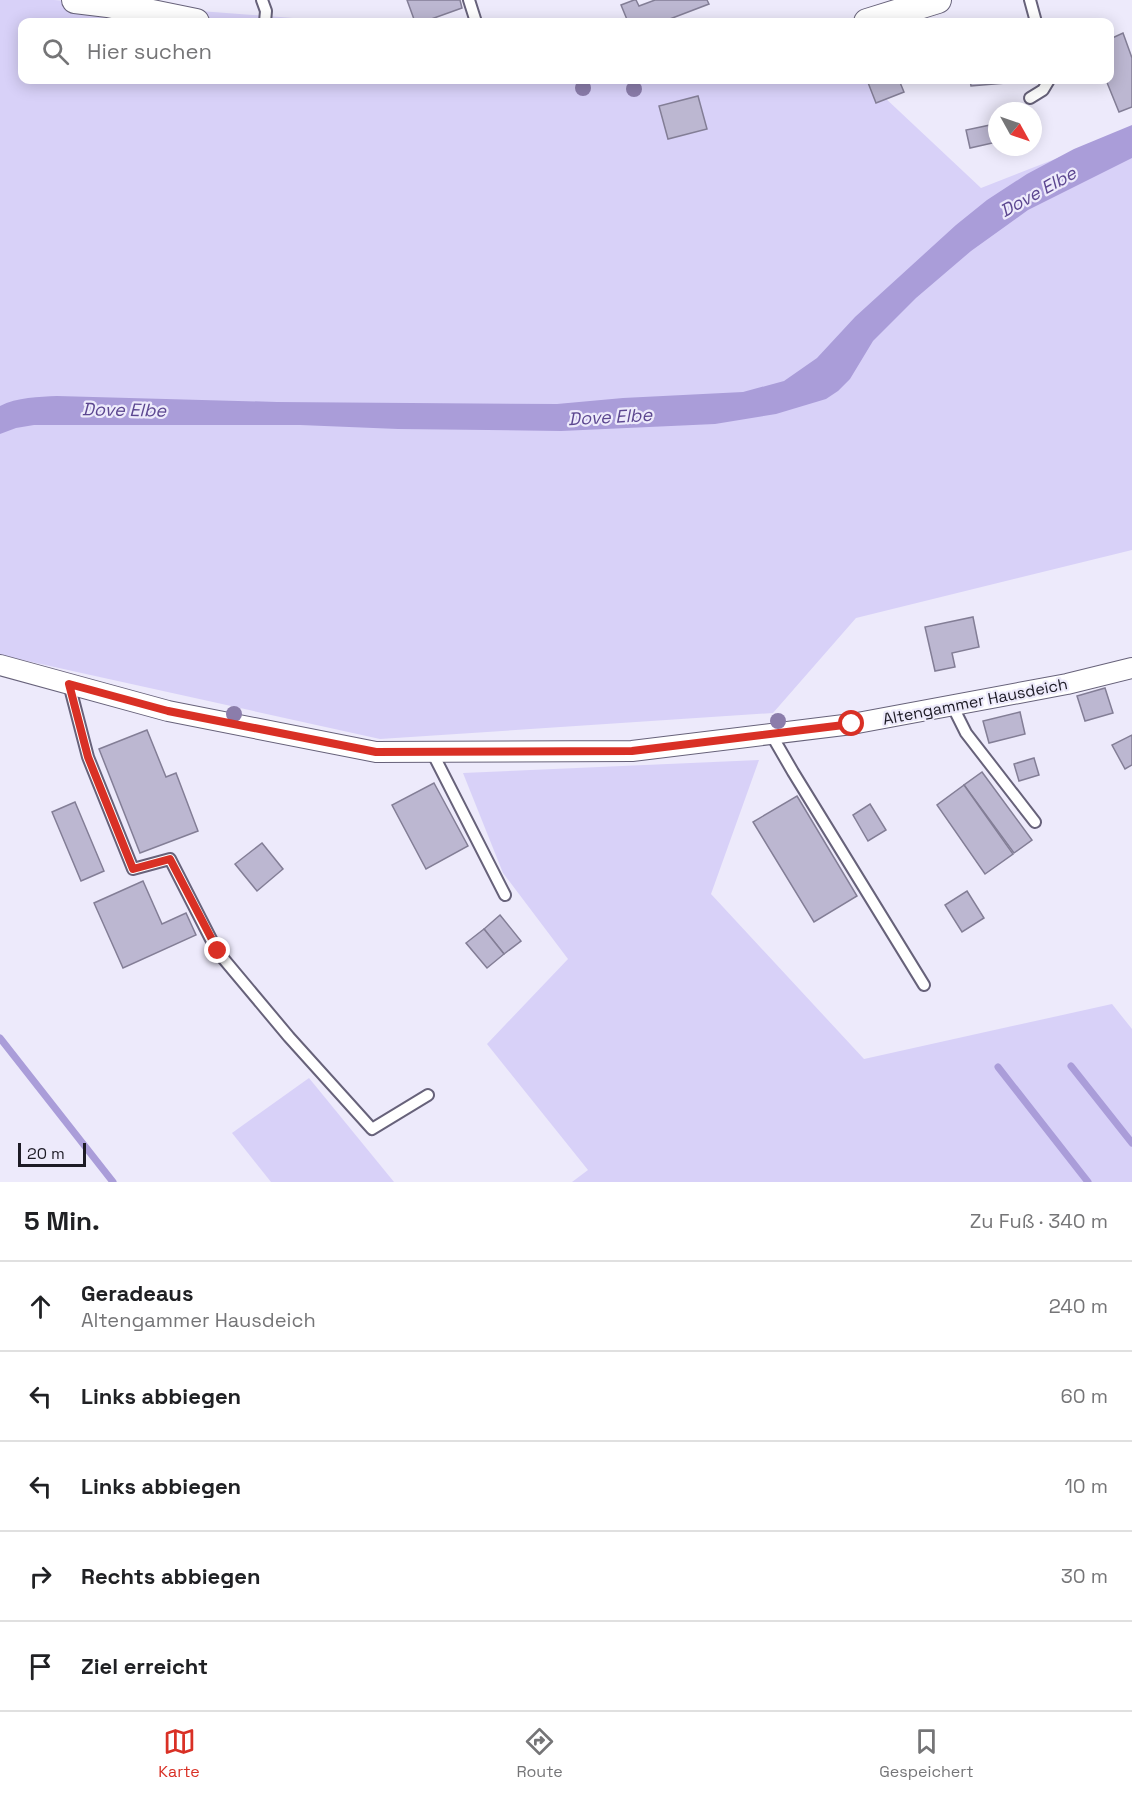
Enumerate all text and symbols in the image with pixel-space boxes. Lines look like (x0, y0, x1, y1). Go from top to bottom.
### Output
search box (18, 18, 1114, 84)
icon: search (39, 35, 72, 68)
text: Hier suchen (87, 37, 212, 65)
north arrow (988, 102, 1042, 156)
water label: Dove Elbe (995, 160, 1081, 222)
water label: Dove Elbe (82, 397, 168, 422)
water label: Dove Elbe (567, 403, 654, 430)
street label: Altengammer Hausdeich (881, 673, 1069, 730)
route start (838, 710, 864, 736)
route end (204, 937, 230, 963)
scale bar (18, 1140, 86, 1168)
text: 20 m (27, 1143, 65, 1164)
text: 5 Min. (24, 1204, 100, 1238)
text: Zu Fuß · 340 m (970, 1208, 1108, 1234)
text: Geradeaus (81, 1279, 193, 1307)
icon: ahead (24, 1290, 57, 1323)
text: 240 m (1049, 1293, 1108, 1319)
text: Altengammer Hausdeich (81, 1307, 316, 1333)
icon: left (24, 1380, 57, 1413)
text: Links abbiegen (81, 1382, 241, 1410)
text: 60 m (1061, 1383, 1108, 1409)
icon: left (24, 1470, 57, 1503)
text: Links abbiegen (81, 1472, 241, 1500)
text: 10 m (1064, 1473, 1108, 1499)
icon: right (24, 1560, 57, 1593)
text: Rechts abbiegen (81, 1562, 261, 1590)
text: 30 m (1061, 1563, 1108, 1589)
icon: arrive (24, 1650, 57, 1683)
text: Ziel erreicht (81, 1652, 208, 1680)
tab: Karte (158, 1725, 200, 1782)
tab: Route (516, 1725, 563, 1782)
tab: Gespeichert (879, 1725, 974, 1782)

